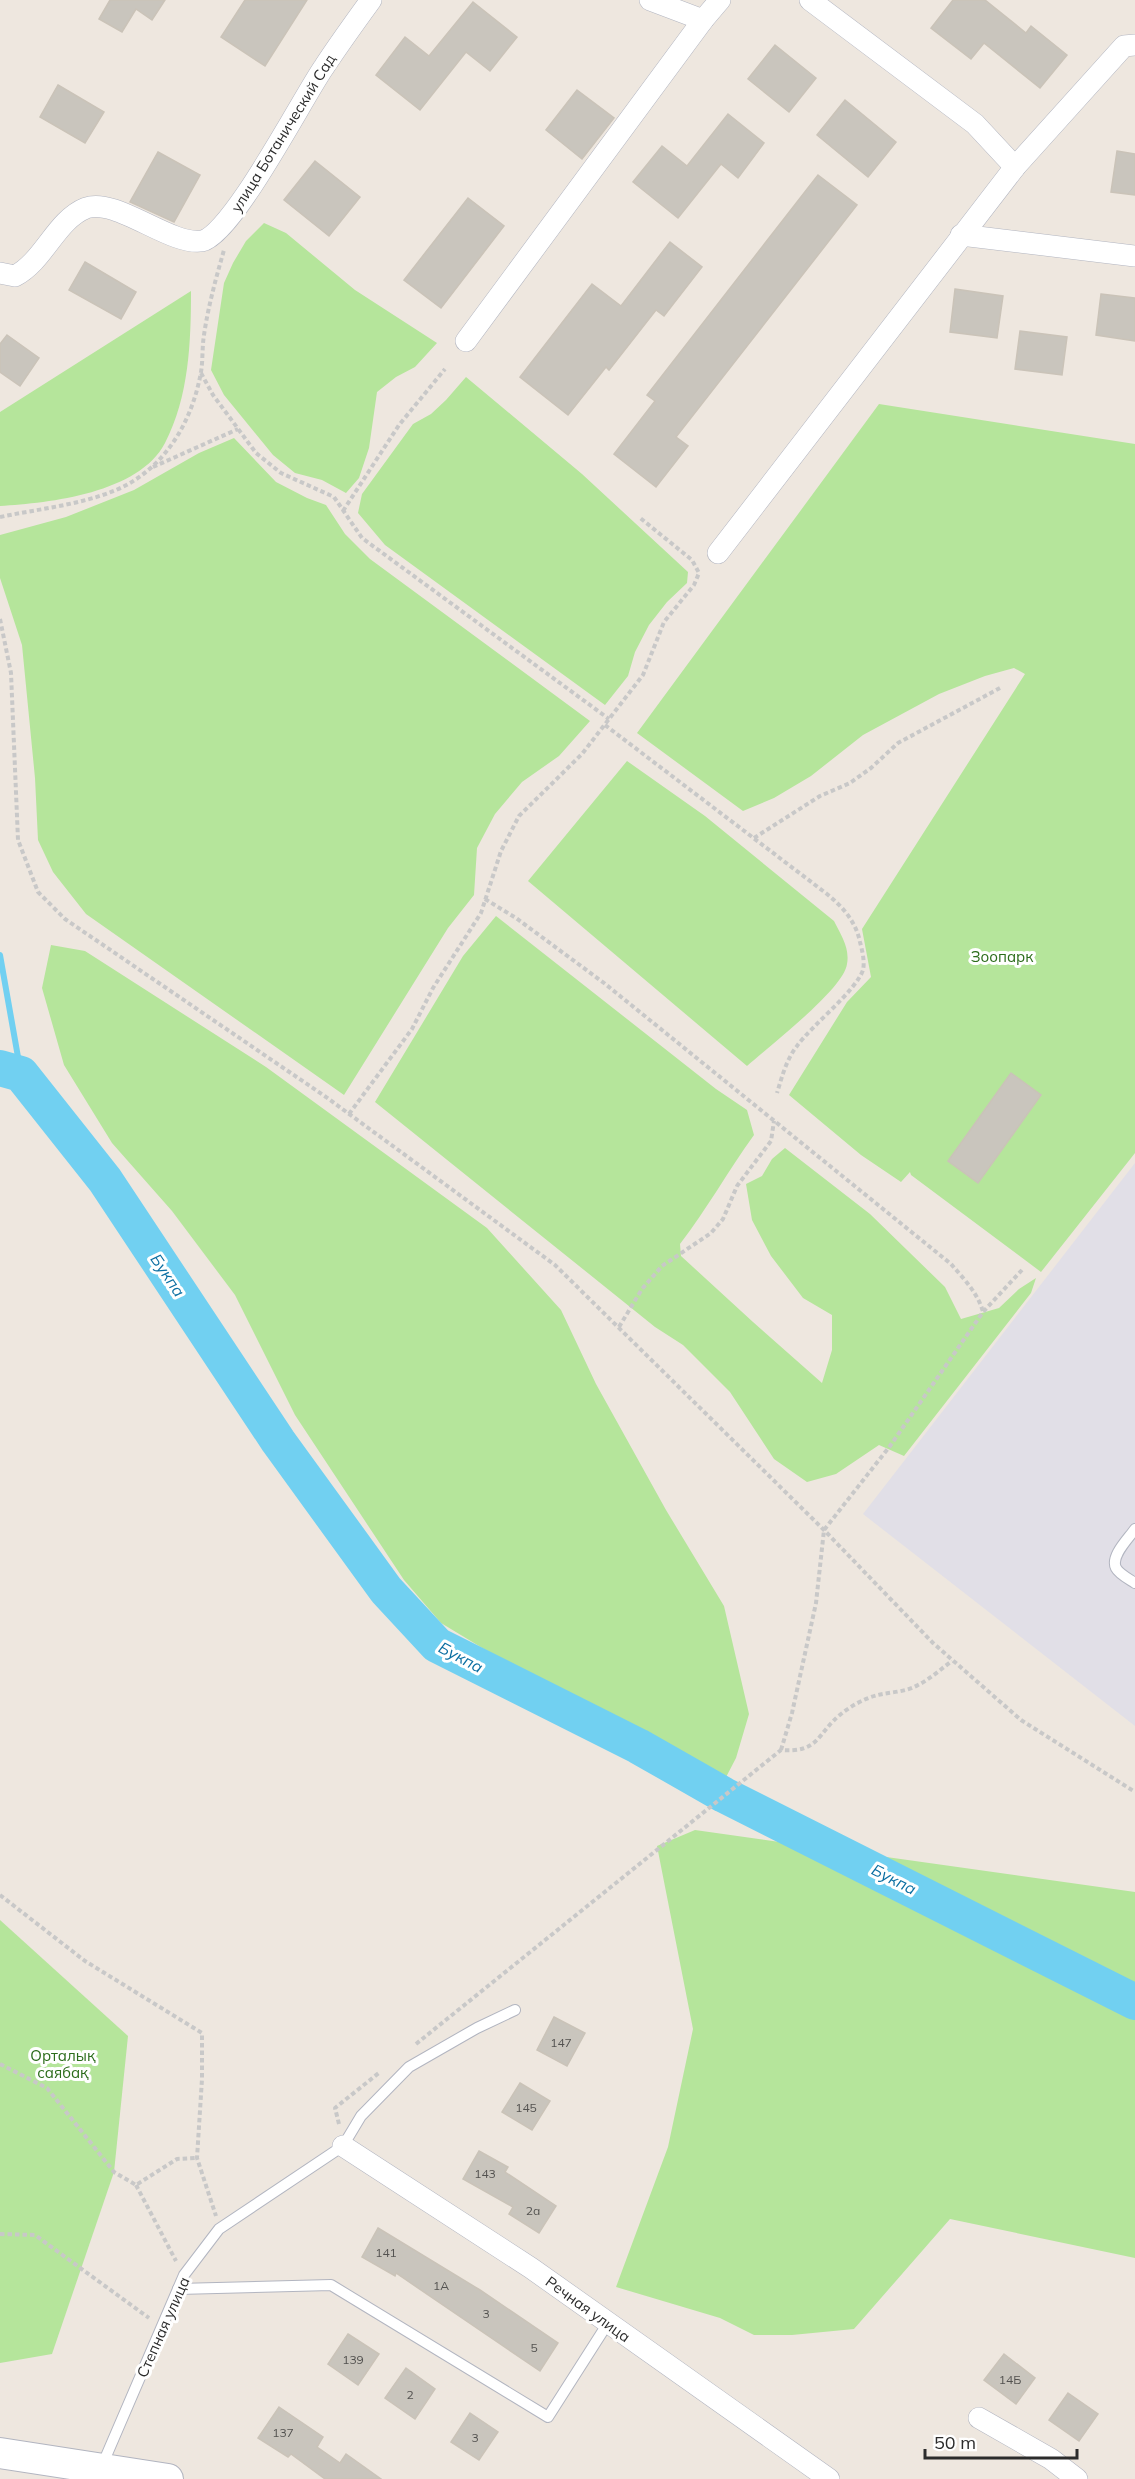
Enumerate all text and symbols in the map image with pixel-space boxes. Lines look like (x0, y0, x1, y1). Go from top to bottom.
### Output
street label: улица Ботанический Сад (226, 50, 340, 216)
park label: Зоопарк (971, 947, 1034, 966)
water label: Букпа (146, 1250, 190, 1300)
water label: Букпа (435, 1637, 487, 1677)
water label: Букпа (868, 1859, 920, 1899)
house number: 147 (550, 2035, 572, 2050)
park label: Орталық саябақ (30, 2046, 96, 2082)
house number: 145 (515, 2100, 537, 2115)
house number: 143 (474, 2166, 496, 2181)
house number: 2а (526, 2203, 540, 2218)
house number: 141 (375, 2245, 397, 2260)
street label: Речная улица (542, 2272, 634, 2346)
street label: Степная улица (132, 2274, 194, 2380)
house number: 1А (433, 2278, 449, 2293)
house number: 3 (482, 2306, 490, 2321)
house number: 5 (530, 2340, 538, 2355)
house number: 139 (342, 2352, 364, 2367)
house number: 14Б (999, 2372, 1021, 2387)
house number: 2 (406, 2387, 414, 2402)
scale bar (925, 2422, 1076, 2460)
house number: 137 (272, 2425, 294, 2440)
house number: 3 (471, 2430, 479, 2445)
text: 50 m (934, 2431, 976, 2454)

